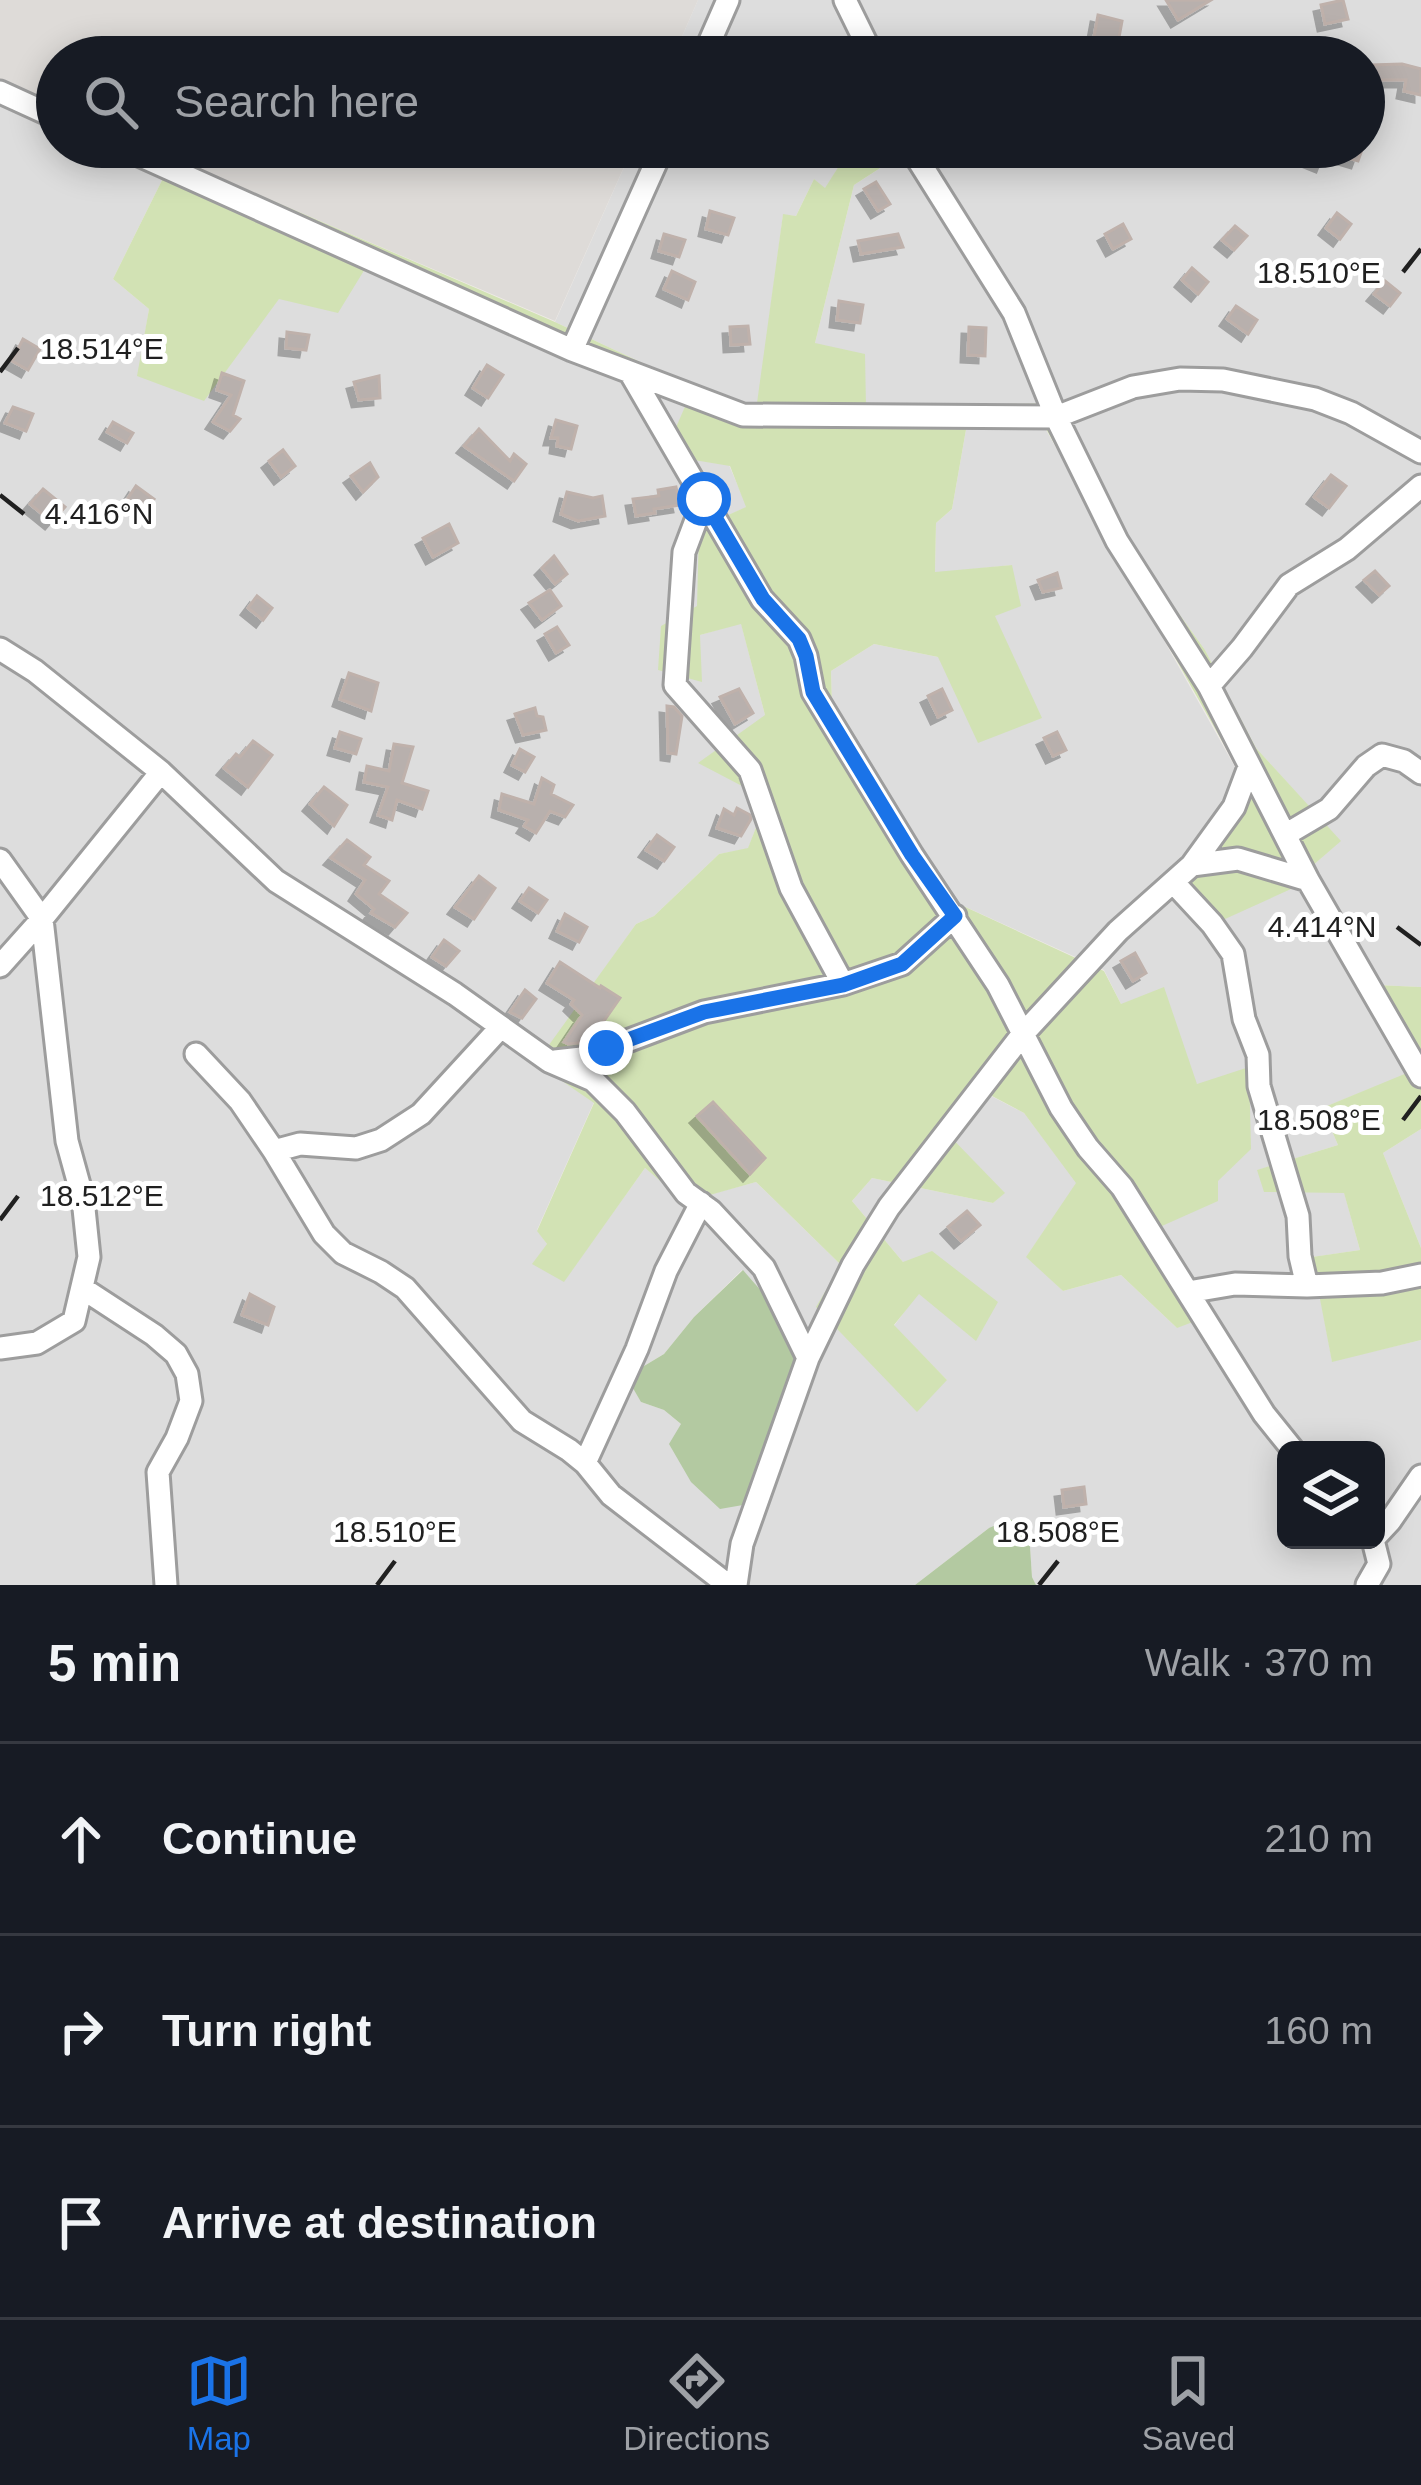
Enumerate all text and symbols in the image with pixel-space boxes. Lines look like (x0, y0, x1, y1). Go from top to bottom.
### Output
search box (36, 36, 1385, 168)
icon: search (78, 69, 144, 135)
text: Search here (174, 76, 419, 127)
text: 18.510°E (1257, 256, 1381, 289)
text: 18.514°E (40, 332, 164, 365)
route start (677, 472, 731, 526)
text: 4.416°N (45, 497, 153, 530)
text: 4.414°N (1268, 910, 1376, 943)
route end (579, 1021, 633, 1075)
text: 18.508°E (1257, 1103, 1381, 1136)
text: 18.512°E (40, 1179, 164, 1212)
map controls (1277, 1441, 1385, 1549)
button: layers (1277, 1441, 1385, 1549)
text: 18.510°E (333, 1515, 457, 1548)
text: 18.508°E (996, 1515, 1120, 1548)
text: 5 min (48, 1635, 181, 1692)
text: Walk · 370 m (1145, 1641, 1373, 1684)
icon: ahead (48, 1806, 114, 1872)
text: Continue (162, 1813, 357, 1864)
text: 210 m (1265, 1817, 1373, 1860)
icon: right (48, 1998, 114, 2064)
text: Turn right (162, 2005, 371, 2056)
text: 160 m (1265, 2009, 1373, 2052)
icon: arrive (48, 2190, 114, 2256)
text: Arrive at destination (162, 2197, 597, 2248)
tab: Map (186, 2348, 252, 2458)
tab: Directions (623, 2348, 770, 2458)
tab: Saved (1142, 2348, 1235, 2458)

